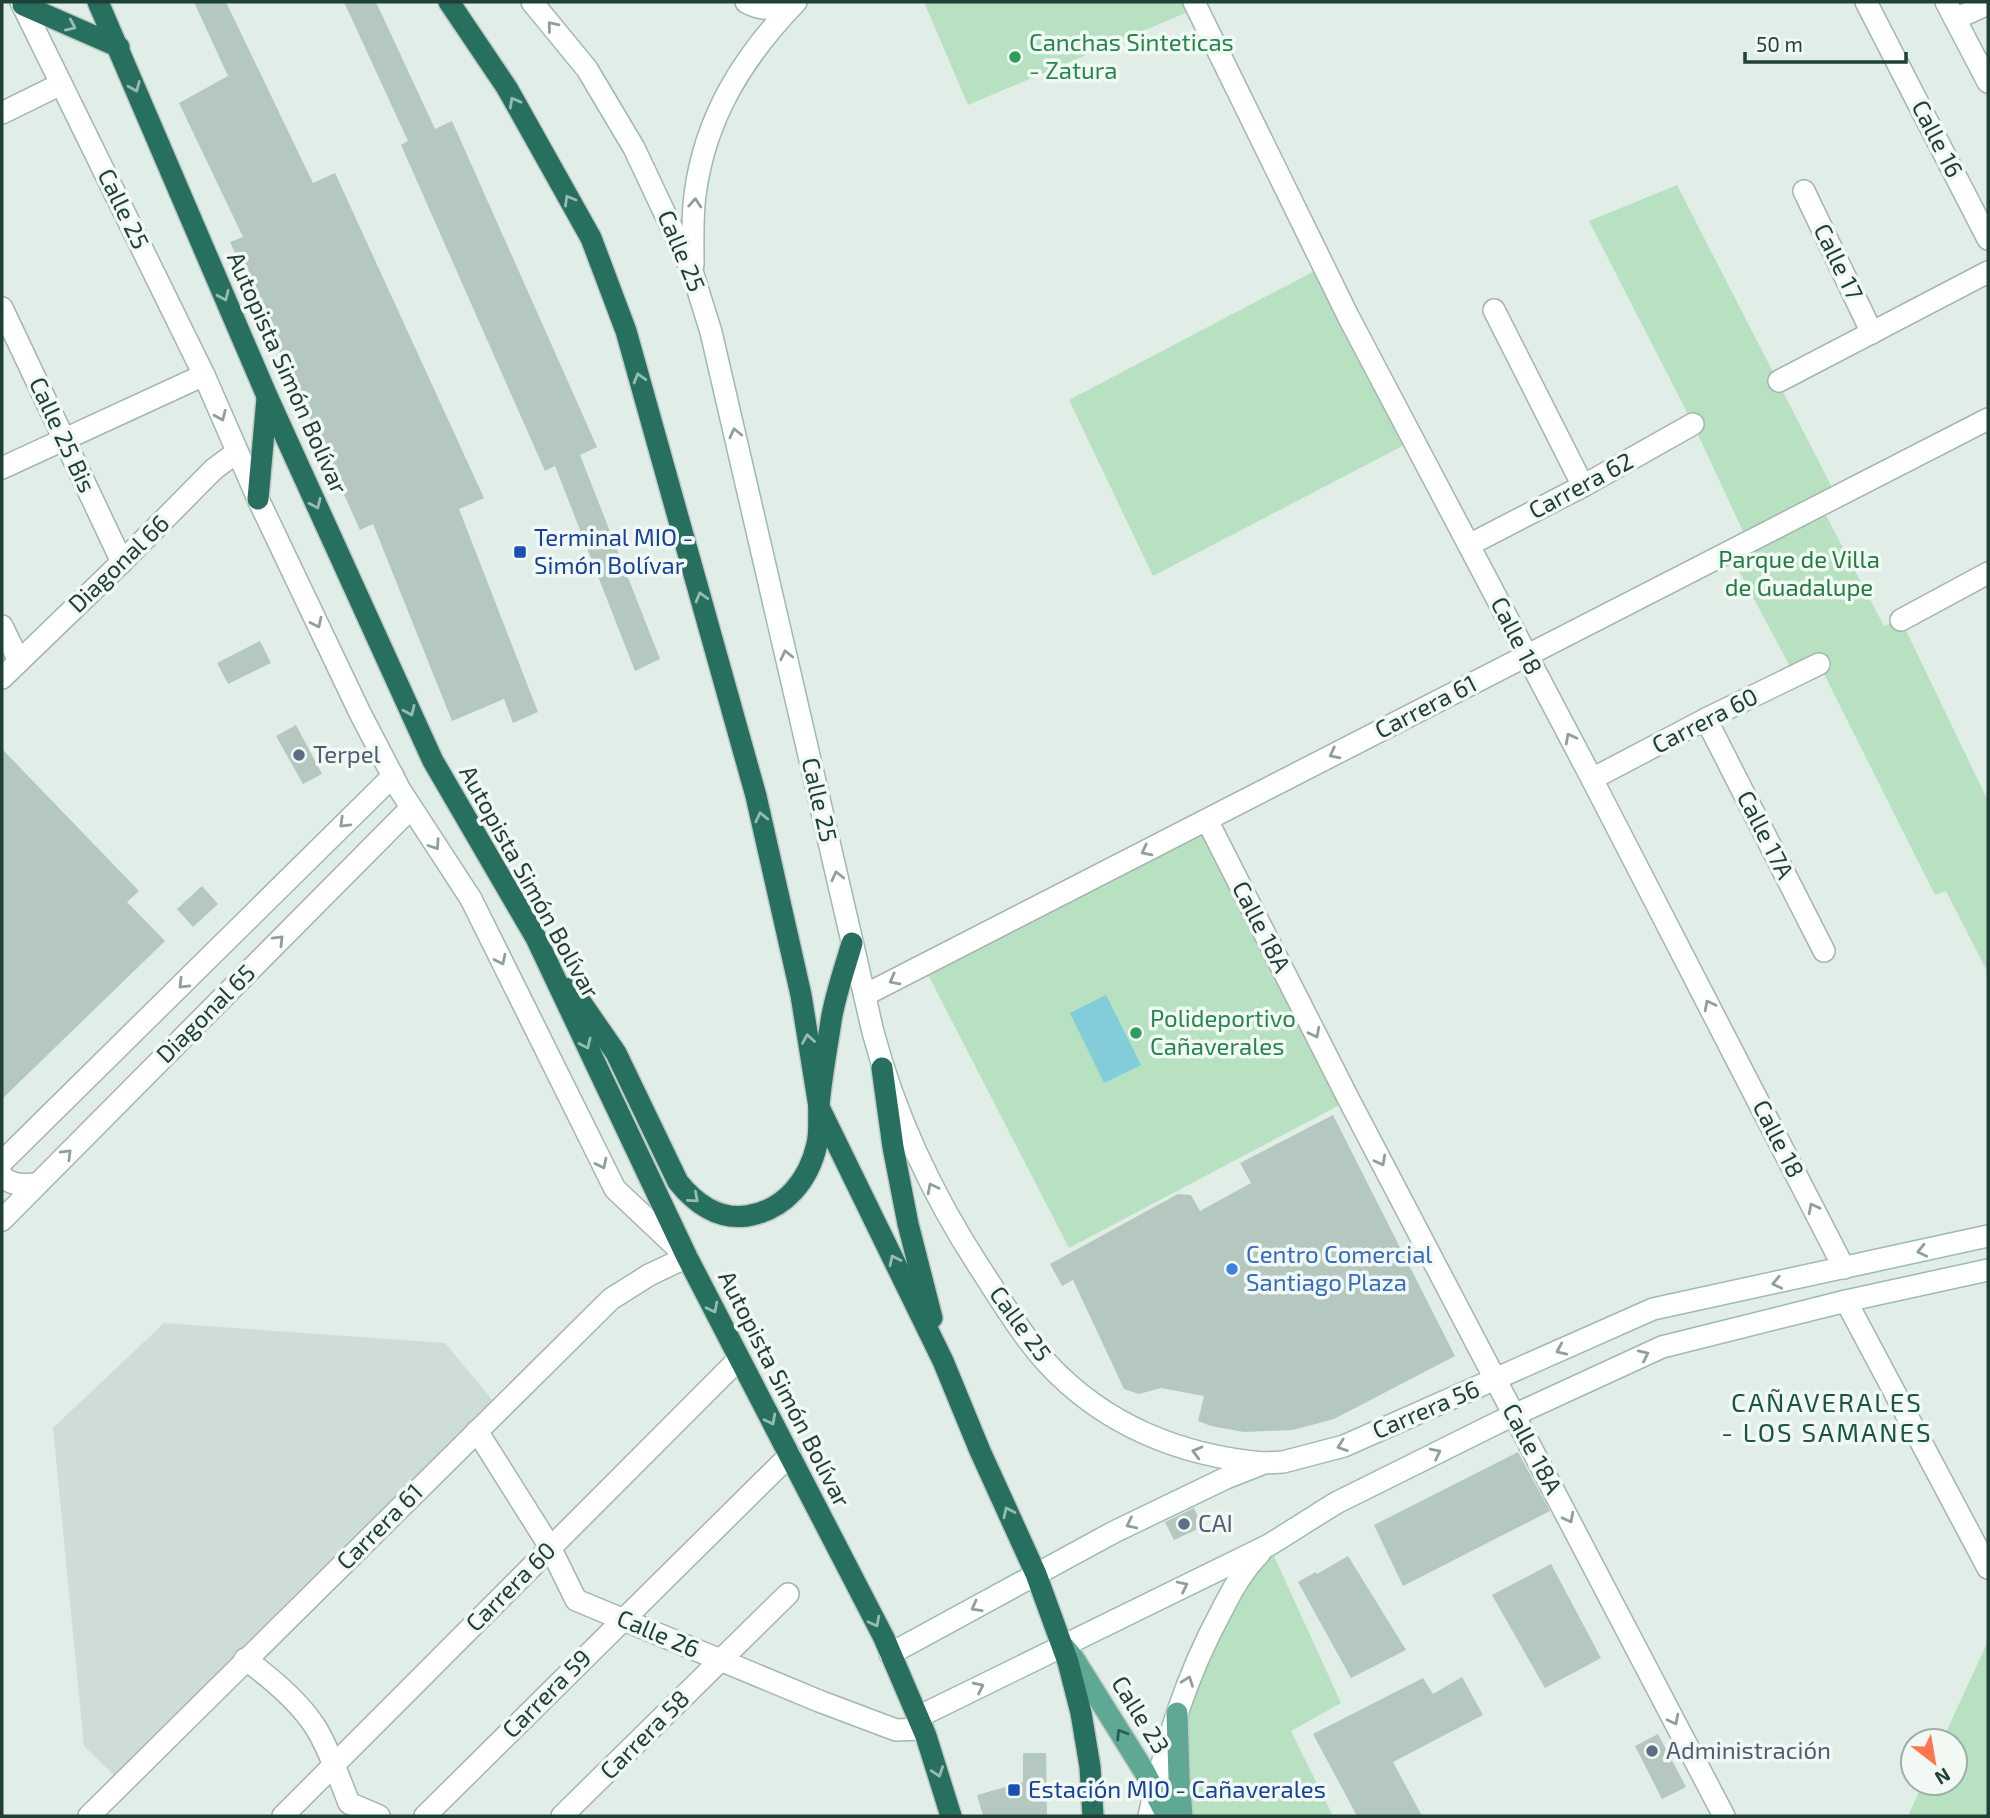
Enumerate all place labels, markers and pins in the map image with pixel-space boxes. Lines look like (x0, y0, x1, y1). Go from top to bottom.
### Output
place label: Canchas Sinteticas - Zatura (1029, 27, 1234, 84)
marker: Canchas Sinteticas - Zatura (1007, 49, 1023, 65)
place label: Terminal MIO - Simón Bolívar (534, 522, 693, 579)
marker: Terminal MIO - Simón Bolívar (512, 544, 528, 560)
place label: Terpel (313, 739, 381, 768)
marker: Terpel (291, 747, 307, 763)
place label: Polideportivo Cañaverales (1150, 1003, 1296, 1060)
marker: Polideportivo Cañaverales (1128, 1025, 1144, 1041)
place label: Centro Comercial Santiago Plaza (1246, 1239, 1432, 1296)
marker: Centro Comercial Santiago Plaza (1224, 1261, 1240, 1277)
place label: CAI (1198, 1508, 1233, 1537)
marker: CAI (1176, 1516, 1192, 1532)
place label: Administración (1666, 1735, 1831, 1764)
marker: Administración (1644, 1743, 1660, 1759)
place label: Estación MIO - Cañaverales (1028, 1774, 1326, 1803)
marker: Estación MIO - Cañaverales (1006, 1782, 1022, 1798)

